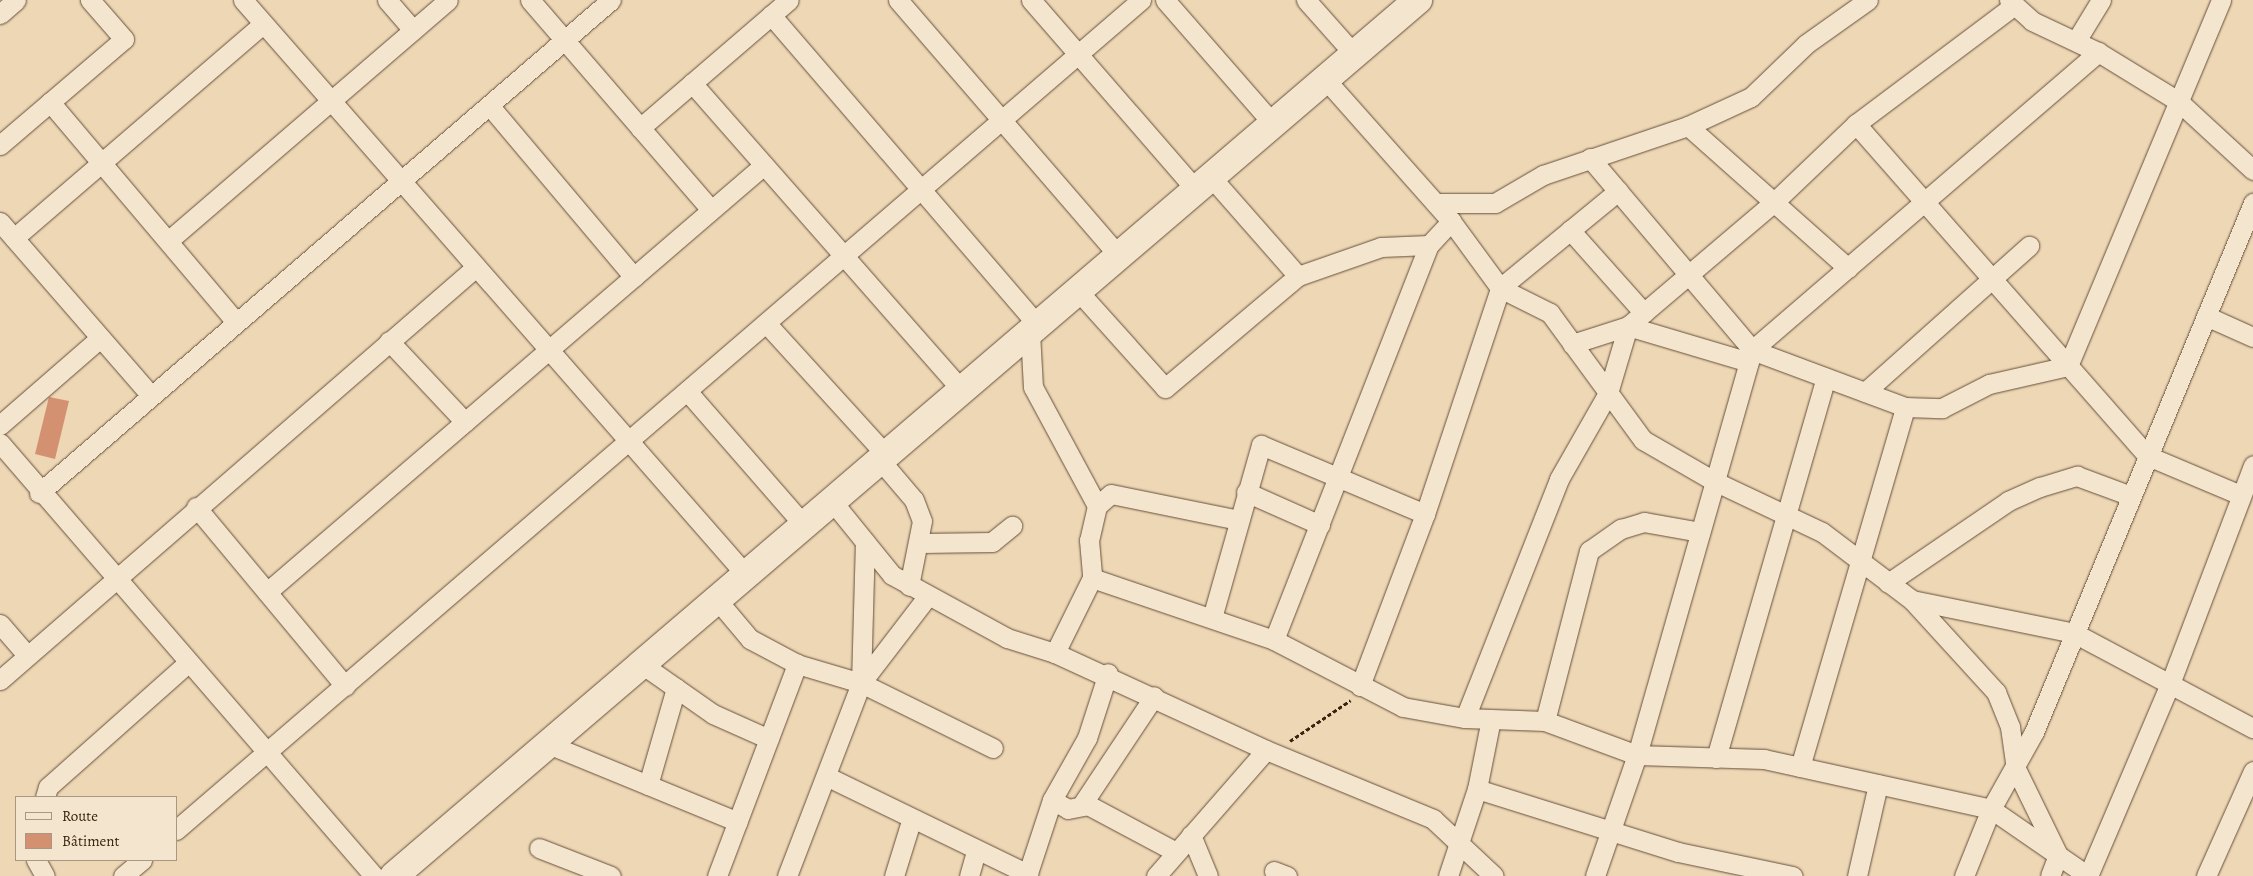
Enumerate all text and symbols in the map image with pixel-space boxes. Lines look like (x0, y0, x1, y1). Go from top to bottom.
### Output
legend (15, 796, 178, 861)
text: Route (62, 806, 98, 826)
text: Bâtiment (62, 831, 120, 851)

